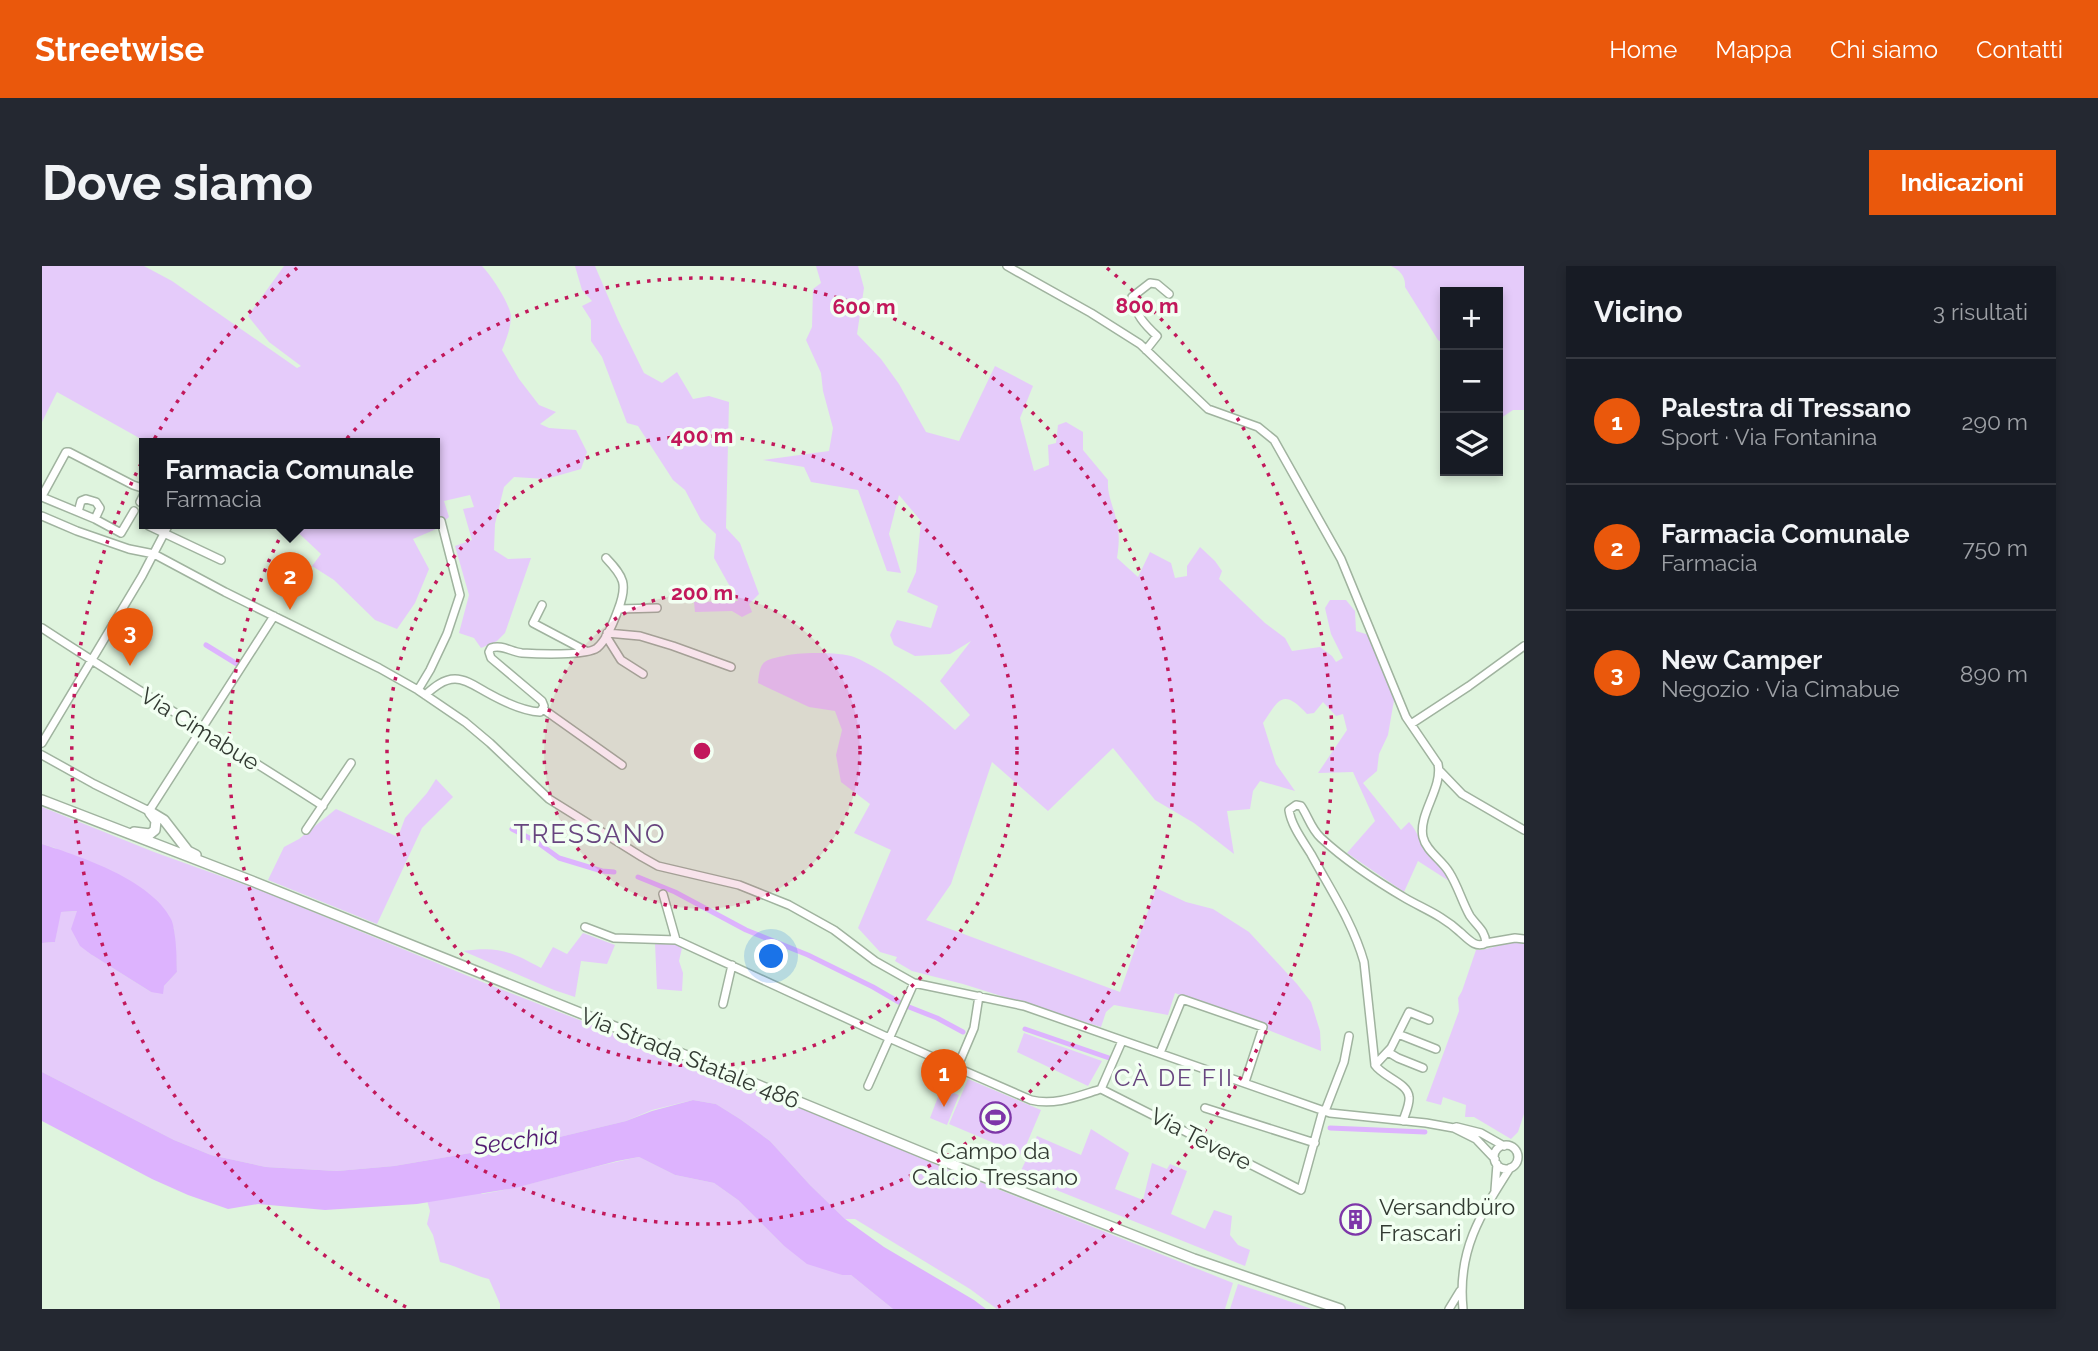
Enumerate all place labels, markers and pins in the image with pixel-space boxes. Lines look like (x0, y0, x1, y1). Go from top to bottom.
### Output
pin: 2 (267, 552, 313, 610)
pin: 3 (107, 608, 153, 666)
centre of rings (690, 739, 714, 763)
pin: 1 (921, 1049, 967, 1107)
sports icon: Campo da Calcio Tressano (978, 1100, 1012, 1134)
place label: Campo da Calcio Tressano (912, 1137, 1078, 1190)
place label: Versandbüro Frascari (1379, 1193, 1515, 1246)
building icon: Versandbüro Frascari (1339, 1203, 1373, 1237)

